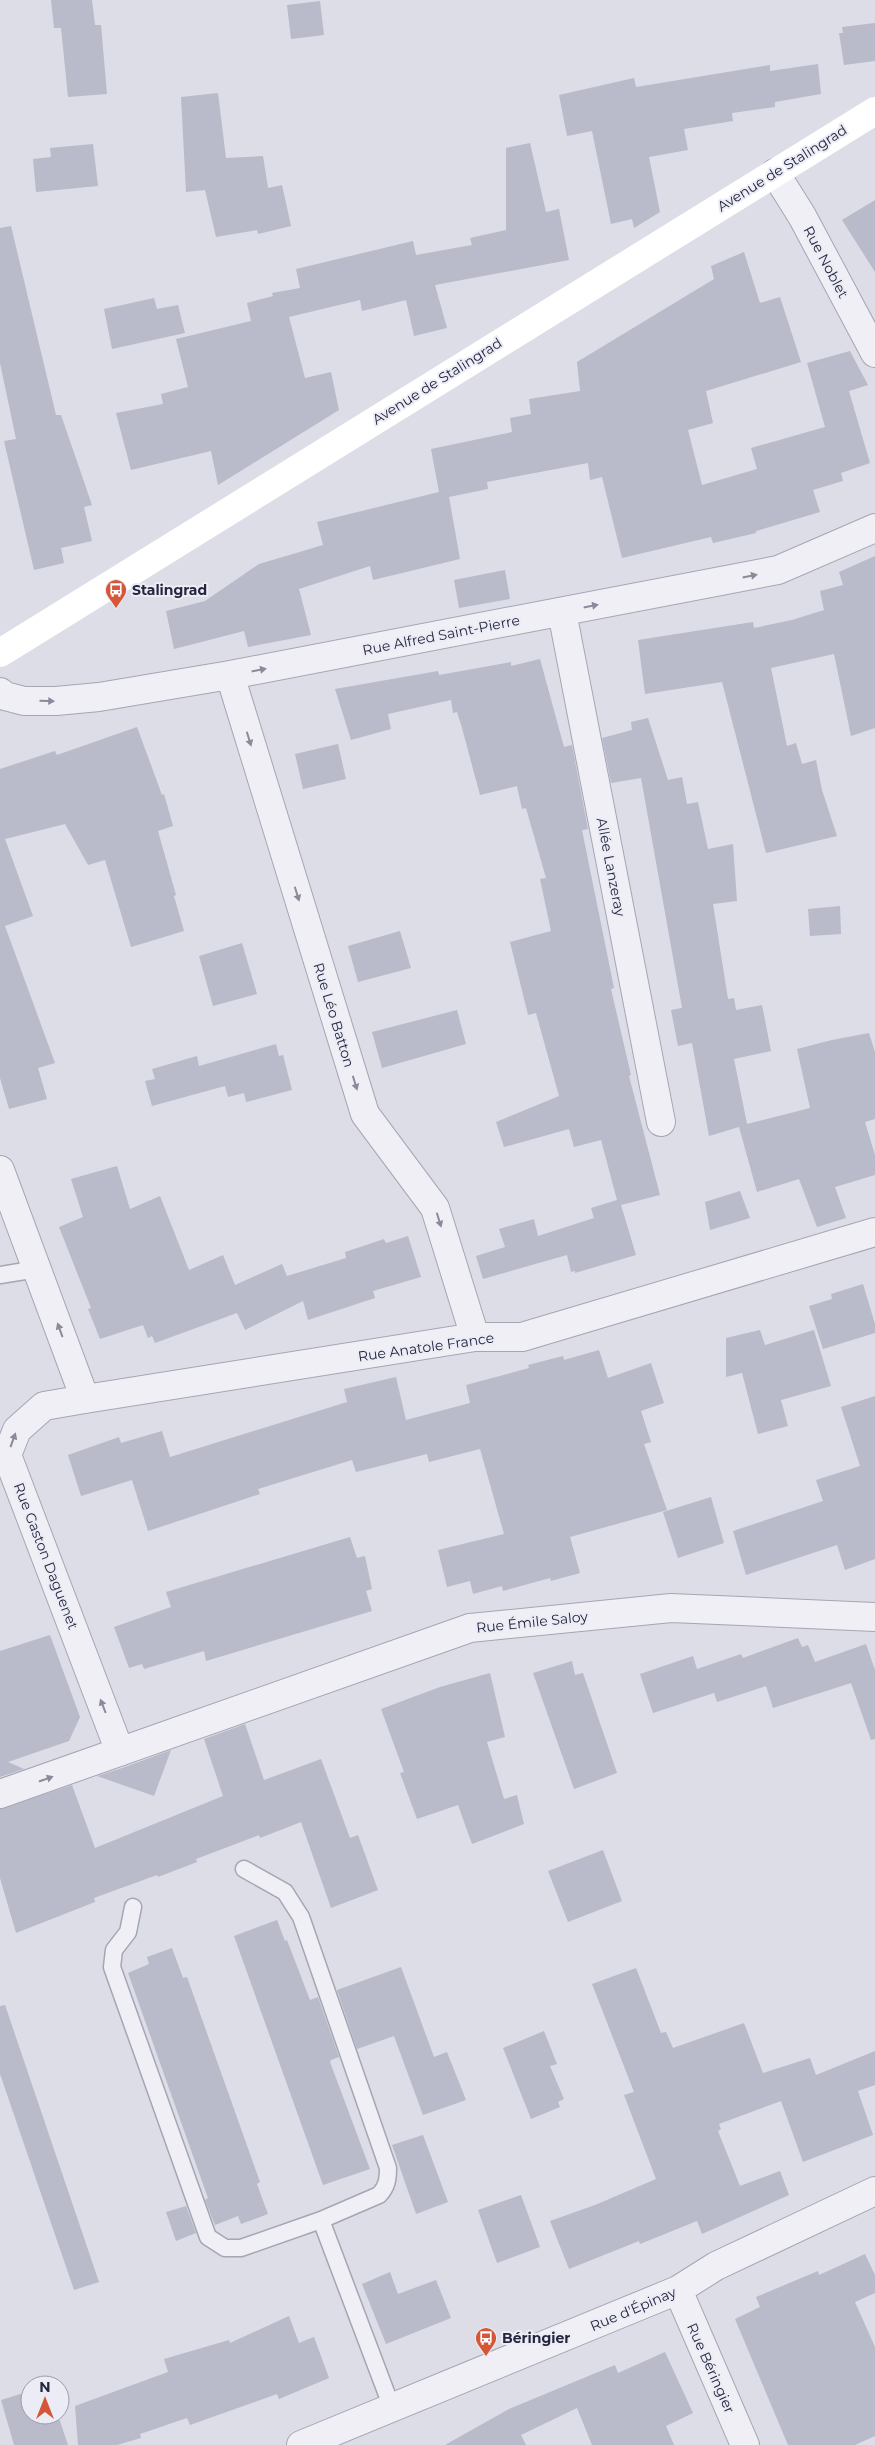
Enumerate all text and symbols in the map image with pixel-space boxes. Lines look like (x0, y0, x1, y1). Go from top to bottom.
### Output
street label: Avenue de Stalingrad (714, 121, 850, 215)
street label: Rue Noblet (799, 223, 853, 301)
street label: Avenue de Stalingrad (369, 334, 505, 428)
one-way arrow (743, 572, 758, 580)
bus stop icon: Stalingrad (104, 578, 128, 609)
place label: Stalingrad (132, 581, 207, 599)
one-way arrow (583, 602, 599, 610)
street label: Rue Alfred Saint-Pierre (361, 611, 521, 659)
one-way arrow (252, 665, 268, 673)
one-way arrow (39, 697, 55, 705)
one-way arrow (246, 731, 254, 746)
street label: Allée Lanzeray (593, 816, 629, 918)
one-way arrow (294, 887, 302, 902)
street label: Rue Léo Batton (310, 960, 358, 1070)
one-way arrow (352, 1075, 360, 1090)
one-way arrow (435, 1212, 443, 1227)
one-way arrow (56, 1322, 64, 1337)
street label: Rue Anatole France (357, 1329, 495, 1365)
one-way arrow (9, 1432, 17, 1447)
street label: Rue Gaston Daguenet (10, 1480, 82, 1632)
street label: Rue Émile Saloy (475, 1607, 589, 1637)
one-way arrow (99, 1699, 106, 1714)
one-way arrow (39, 1774, 54, 1782)
street label: Rue d'Épinay (587, 2283, 679, 2335)
street label: Rue Béringier (683, 2320, 739, 2416)
bus stop icon: Béringier (474, 2326, 498, 2357)
place label: Béringier (502, 2329, 570, 2347)
north arrow (20, 2375, 70, 2425)
text: N (39, 2378, 51, 2396)

